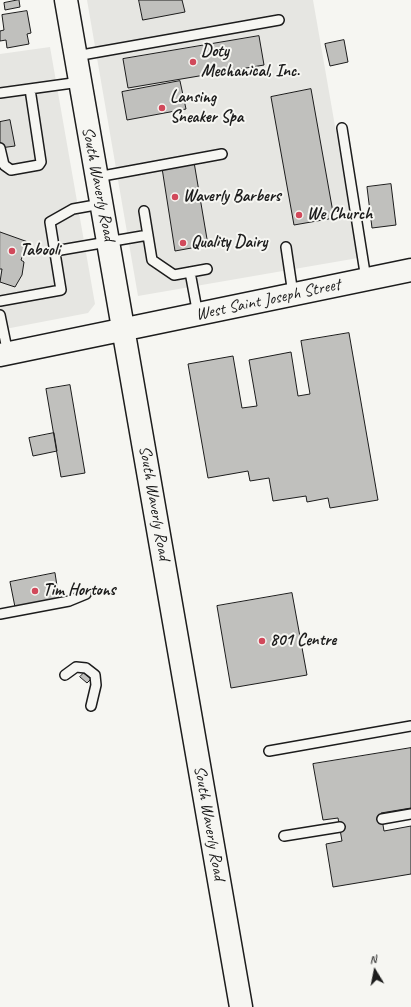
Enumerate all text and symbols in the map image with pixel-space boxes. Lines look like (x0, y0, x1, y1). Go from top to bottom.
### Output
place label: Doty Mechanical, Inc. (201, 42, 300, 82)
marker: Doty Mechanical, Inc. (188, 57, 198, 67)
place label: Lansing Sneaker Spa (170, 88, 243, 128)
marker: Lansing Sneaker Spa (157, 103, 167, 113)
street label: South Waverly Road (77, 125, 119, 243)
place label: Waverly Barbers (183, 187, 281, 207)
marker: Waverly Barbers (170, 192, 180, 202)
place label: We Church (307, 205, 372, 225)
marker: We Church (294, 210, 304, 220)
place label: Quality Dairy (191, 233, 267, 253)
marker: Quality Dairy (178, 238, 188, 248)
place label: Tabooli (20, 241, 60, 261)
marker: Tabooli (7, 246, 17, 256)
street label: West Saint Joseph Street (194, 275, 342, 325)
street label: South Waverly Road (134, 444, 174, 562)
place label: Tim Hortons (43, 581, 115, 601)
marker: Tim Hortons (30, 586, 40, 596)
place label: 801 Centre (270, 631, 336, 651)
marker: 801 Centre (257, 636, 267, 646)
street label: South Waverly Road (189, 764, 229, 882)
north arrow (355, 951, 395, 991)
text: N (368, 952, 377, 967)

